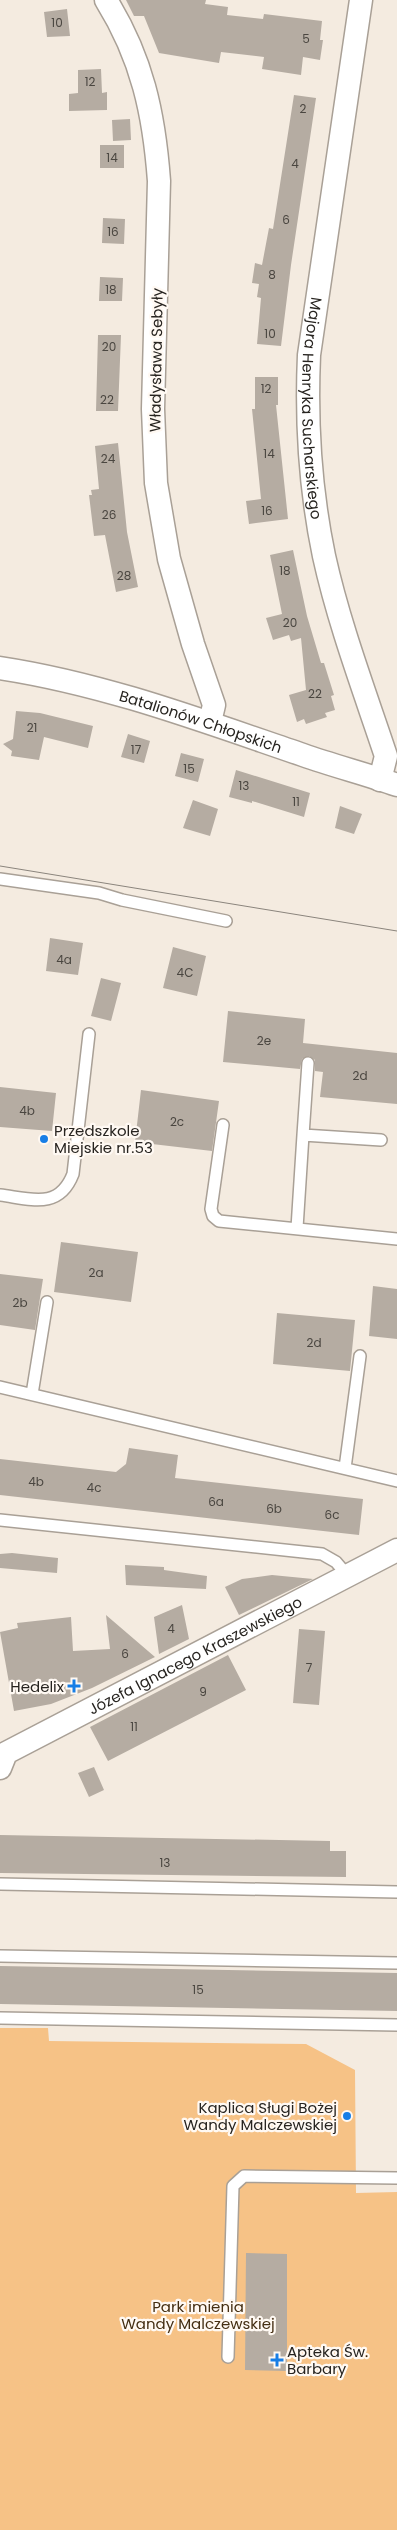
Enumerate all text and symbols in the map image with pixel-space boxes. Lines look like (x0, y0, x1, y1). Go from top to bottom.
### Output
house number: 10 (51, 14, 63, 31)
house number: 5 (302, 30, 310, 47)
house number: 12 (85, 73, 95, 90)
house number: 2 (300, 100, 307, 117)
house number: 14 (106, 149, 118, 166)
house number: 4 (291, 155, 299, 172)
house number: 6 (282, 211, 290, 228)
house number: 16 (107, 223, 119, 240)
house number: 8 (268, 266, 276, 283)
house number: 18 (105, 281, 117, 298)
street label: Władysława Sebyły (144, 287, 168, 432)
street label: Majora Henryka Sucharskiego (298, 296, 328, 521)
house number: 10 (264, 325, 276, 342)
house number: 20 (102, 338, 116, 355)
house number: 12 (261, 380, 271, 397)
house number: 22 (100, 391, 114, 408)
house number: 14 (263, 445, 275, 462)
house number: 24 (101, 450, 116, 467)
house number: 16 (261, 502, 273, 519)
house number: 26 (102, 506, 116, 523)
house number: 18 (279, 562, 291, 579)
house number: 28 (117, 567, 131, 584)
house number: 20 (283, 614, 297, 631)
street label: Batalionów Chłopskich (117, 685, 285, 758)
house number: 22 (308, 685, 322, 702)
house number: 21 (27, 719, 37, 736)
house number: 17 (131, 741, 142, 758)
house number: 15 (183, 760, 195, 777)
house number: 13 (239, 777, 249, 794)
house number: 11 (292, 793, 300, 810)
house number: 4a (56, 951, 72, 968)
house number: 4C (177, 964, 193, 981)
house number: 2e (257, 1032, 271, 1049)
house number: 2d (352, 1067, 368, 1084)
house number: 4b (19, 1102, 35, 1119)
house number: 2c (170, 1113, 184, 1130)
place label: Przedszkole Miejskie nr.53 (54, 1120, 153, 1158)
marker: Przedszkole Miejskie nr.53 (38, 1133, 50, 1145)
house number: 2a (88, 1264, 104, 1281)
house number: 2b (12, 1294, 28, 1311)
house number: 2d (306, 1334, 322, 1351)
house number: 4b (28, 1473, 44, 1490)
house number: 4c (87, 1479, 101, 1496)
house number: 6a (208, 1493, 224, 1510)
house number: 6b (266, 1500, 282, 1517)
house number: 6c (325, 1506, 339, 1523)
street label: Józefa Ignacego Kraszewskiego (84, 1591, 305, 1719)
house number: 4 (167, 1620, 175, 1637)
house number: 6 (121, 1645, 129, 1662)
house number: 7 (306, 1659, 313, 1676)
place label: Hedelix (10, 1676, 64, 1697)
marker: Hedelix (68, 1680, 80, 1692)
house number: 9 (199, 1683, 207, 1700)
house number: 11 (130, 1718, 138, 1735)
house number: 13 (160, 1854, 170, 1871)
house number: 15 (192, 1981, 204, 1998)
place label: Kaplica Sługi Bożej Wandy Malczewskiej (183, 2097, 337, 2135)
marker: Kaplica Sługi Bożej Wandy Malczewskiej (341, 2110, 353, 2122)
park label: Park imienia Wandy Malczewskiej (121, 2296, 275, 2334)
place label: Apteka Św. Barbary (287, 2341, 368, 2379)
marker: Apteka Św. Barbary (271, 2354, 283, 2366)

